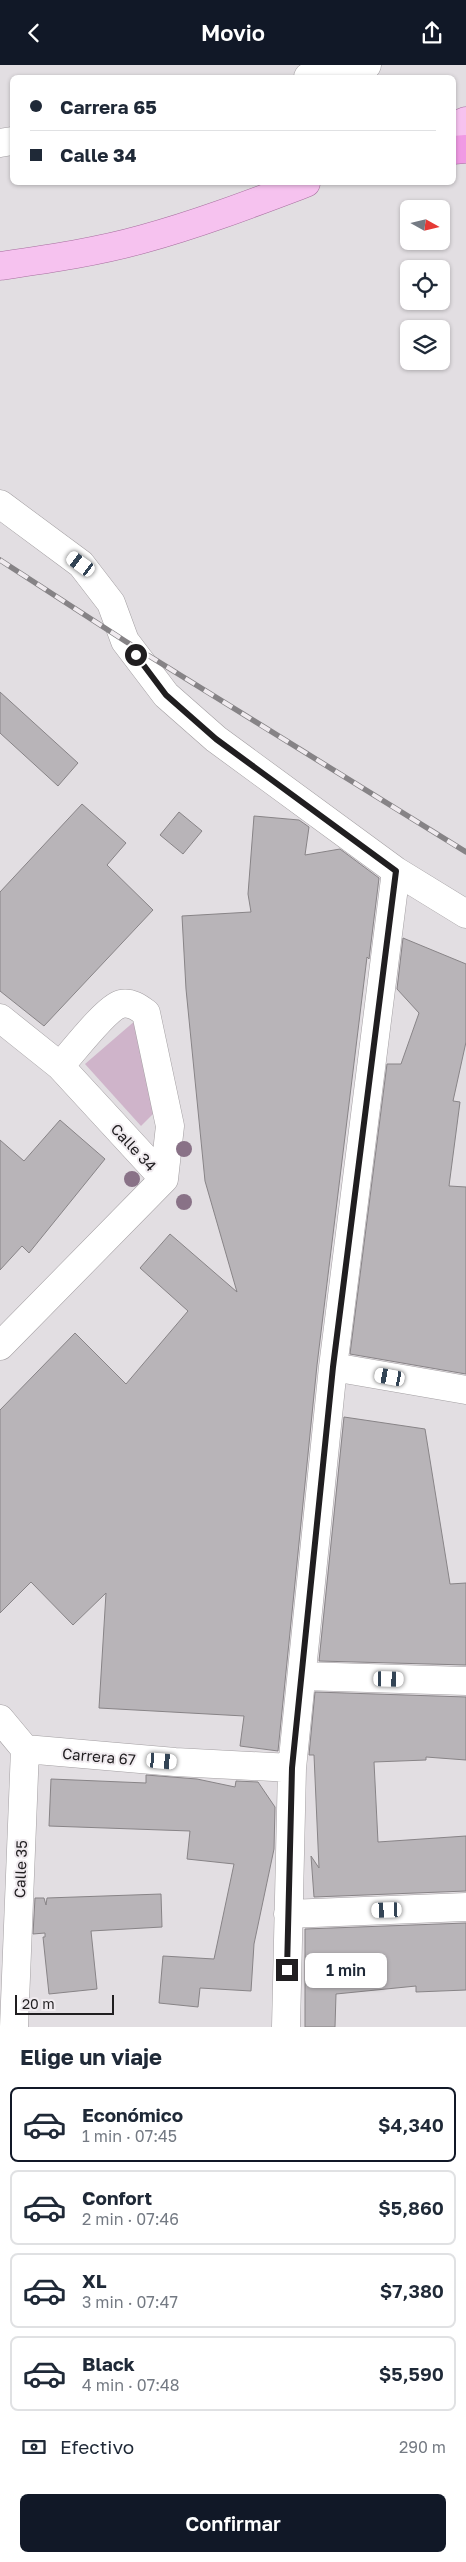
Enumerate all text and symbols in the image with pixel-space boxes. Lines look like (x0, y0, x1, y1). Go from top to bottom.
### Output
icon: back (20, 19, 48, 47)
text: Movio (201, 19, 265, 46)
icon: share (418, 19, 446, 47)
text: Carrera 65 (60, 95, 157, 118)
text: Calle 34 (60, 143, 137, 166)
north arrow (400, 200, 450, 250)
map controls (400, 200, 450, 370)
button: locate (400, 260, 450, 310)
button: layers (400, 320, 450, 370)
car (64, 549, 97, 579)
route start (125, 644, 147, 666)
street label: Calle 34 (107, 1119, 161, 1175)
car (373, 1367, 406, 1387)
car (373, 1671, 404, 1687)
street label: Carrera 67 (61, 1744, 137, 1768)
car (146, 1752, 177, 1770)
street label: Calle 35 (10, 1840, 30, 1898)
car (371, 1902, 402, 1918)
callout: 1 min (304, 1953, 387, 1987)
route end (276, 1959, 298, 1981)
text: 1 min (326, 1960, 366, 1980)
scale bar (15, 1992, 114, 2015)
text: 20 m (22, 1995, 55, 2012)
text: Elige un viaje (20, 2043, 162, 2070)
icon: car (22, 2102, 67, 2147)
text: Económico (82, 2103, 183, 2126)
text: $4,340 (378, 2113, 444, 2136)
text: 1 min · 07:45 (82, 2126, 177, 2146)
icon: car (22, 2185, 67, 2230)
text: Confort (82, 2186, 152, 2209)
text: $5,860 (378, 2196, 444, 2219)
text: 2 min · 07:46 (82, 2209, 179, 2229)
icon: car (22, 2268, 67, 2313)
text: XL (82, 2269, 107, 2292)
text: $7,380 (380, 2279, 444, 2302)
text: 3 min · 07:47 (82, 2292, 178, 2312)
icon: car (22, 2351, 67, 2396)
text: Black (82, 2352, 135, 2375)
text: $5,590 (379, 2362, 444, 2385)
text: 4 min · 07:48 (82, 2375, 180, 2395)
icon: cash (20, 2433, 48, 2461)
text: Efectivo (60, 2435, 134, 2458)
text: 290 m (399, 2437, 446, 2457)
button: Confirmar (20, 2494, 446, 2552)

